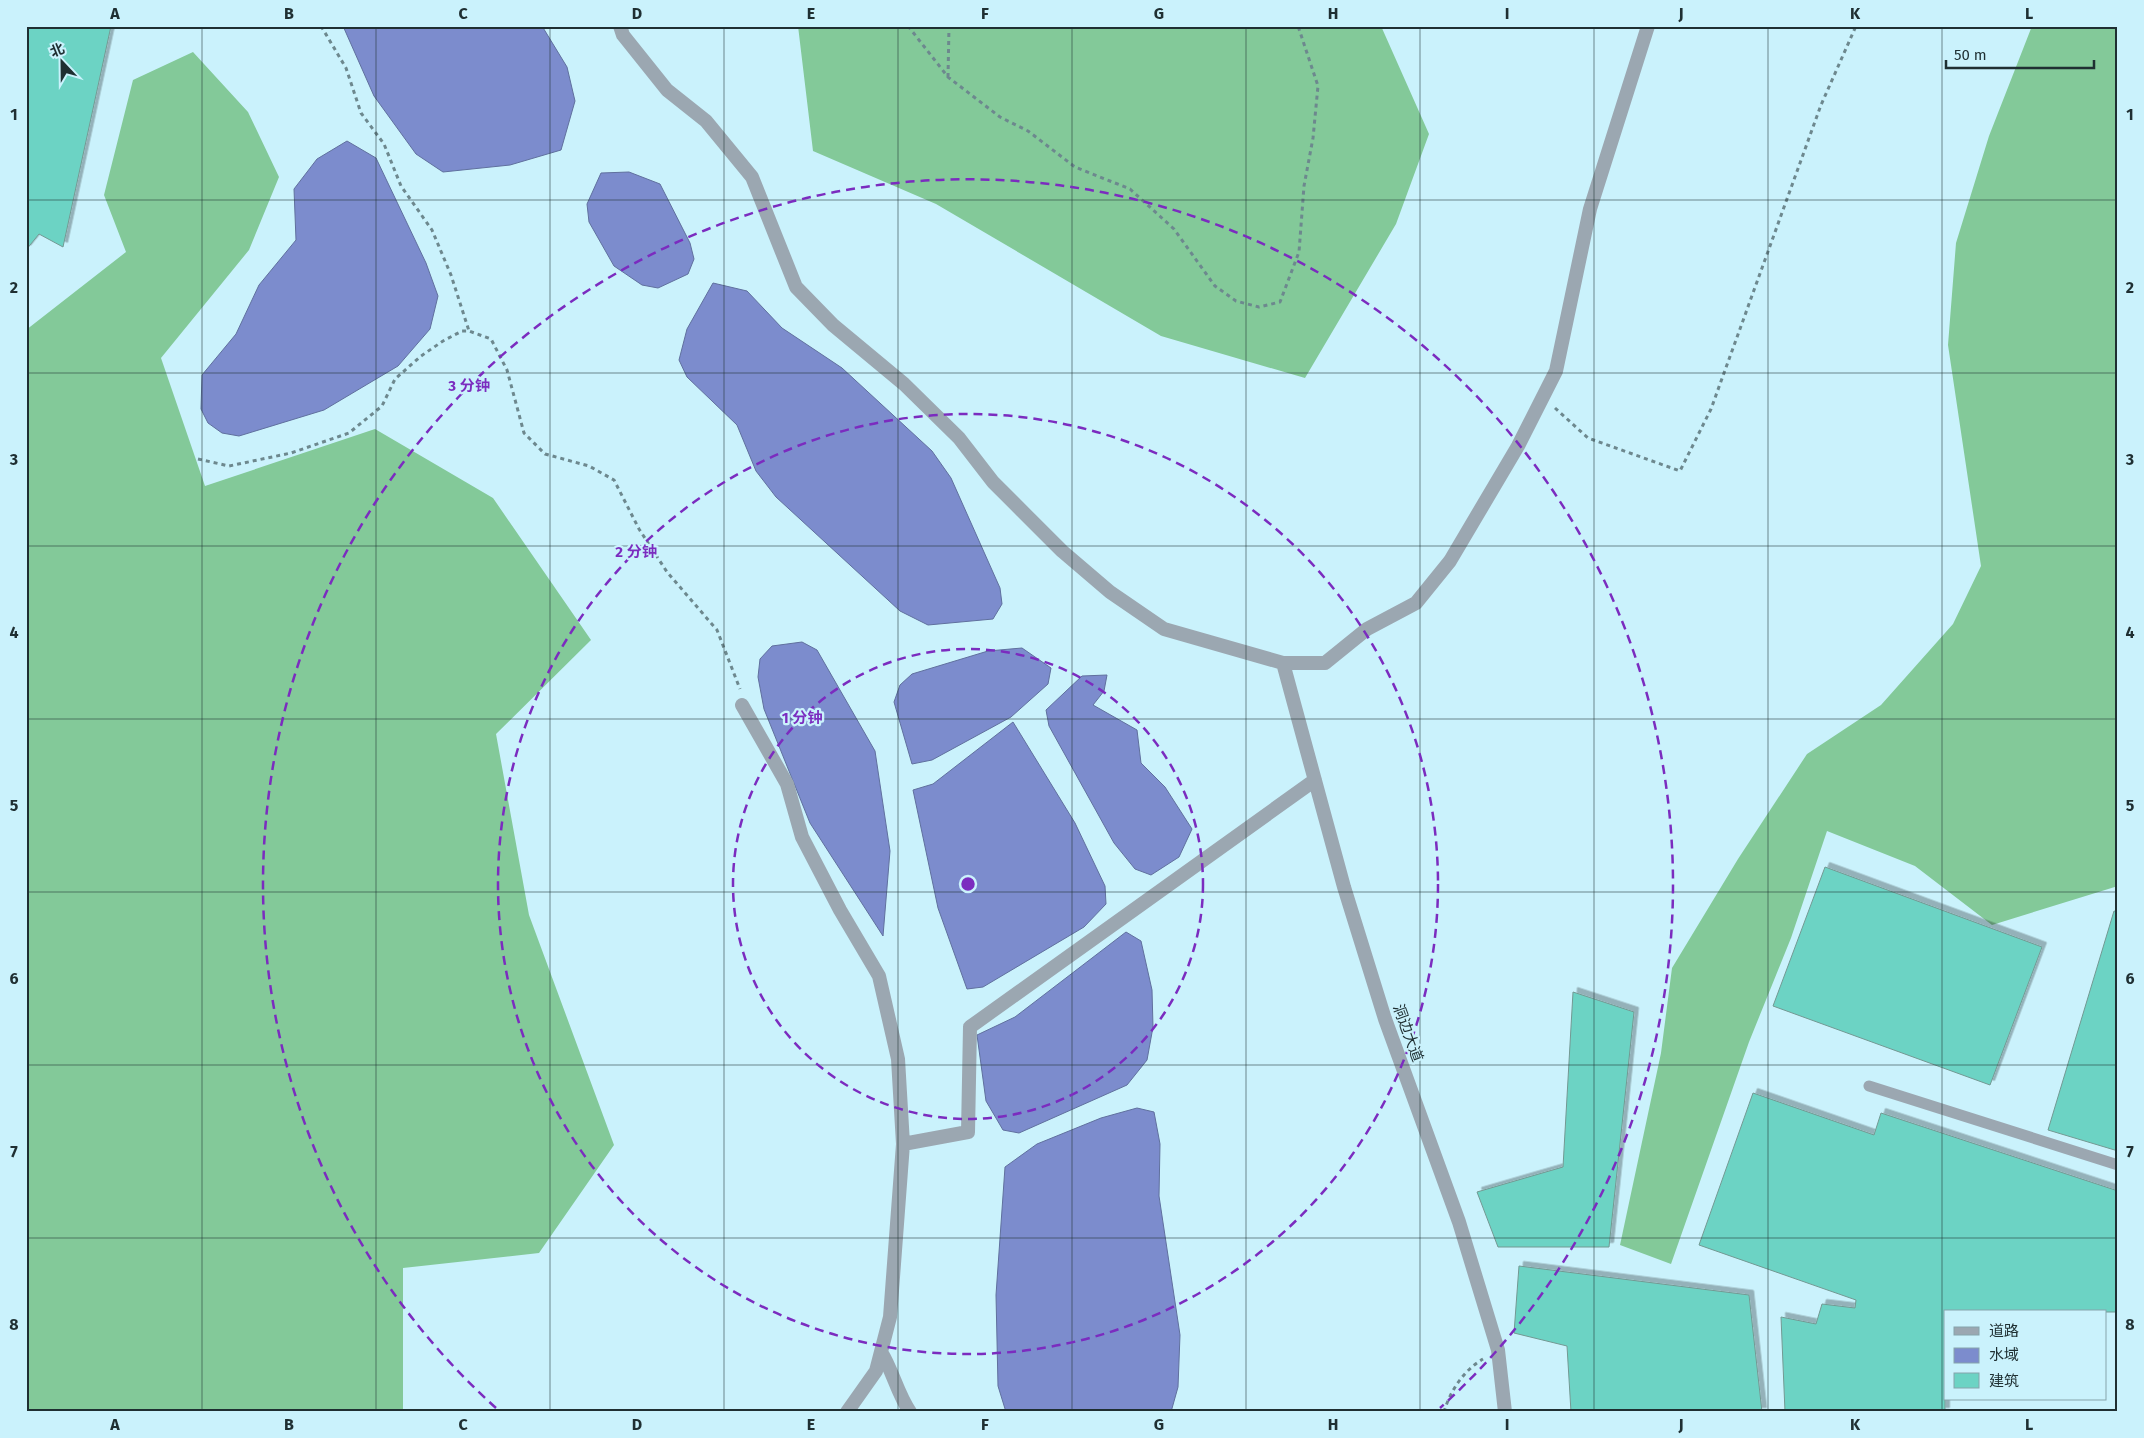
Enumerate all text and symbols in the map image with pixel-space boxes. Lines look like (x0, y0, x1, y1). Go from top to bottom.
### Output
text: A (109, 4, 120, 23)
text: B (284, 4, 294, 23)
text: C (458, 4, 468, 23)
text: D (632, 4, 642, 23)
text: E (807, 4, 815, 23)
text: F (981, 4, 989, 23)
text: G (1154, 4, 1164, 23)
text: H (1328, 4, 1338, 23)
text: I (1505, 4, 1509, 23)
text: J (1677, 4, 1684, 23)
text: K (1850, 4, 1861, 23)
text: L (2025, 4, 2033, 23)
north arrow (38, 38, 88, 88)
scale bar (1946, 38, 2094, 70)
text: 北 (48, 40, 67, 61)
text: 50 m (1954, 46, 1987, 64)
text: 1 (10, 105, 18, 124)
text: 1 (2126, 105, 2134, 124)
text: 2 (10, 278, 18, 297)
text: 2 (2126, 278, 2134, 297)
text: 3 分钟 (447, 377, 490, 395)
text: 3 (9, 450, 18, 469)
text: 3 (2125, 450, 2134, 469)
text: 2 分钟 (615, 543, 657, 561)
text: 4 (9, 623, 19, 642)
text: 4 (2125, 623, 2135, 642)
text: 1 分钟 (782, 709, 822, 727)
text: 5 (10, 796, 19, 815)
text: 5 (2126, 796, 2135, 815)
centre of rings (959, 875, 977, 893)
text: 6 (9, 969, 19, 988)
text: 6 (2125, 969, 2135, 988)
street label: 洞边大道 (1389, 1002, 1427, 1064)
text: 7 (10, 1142, 18, 1161)
text: 7 (2126, 1142, 2134, 1161)
legend (1944, 1310, 2106, 1400)
text: 8 (9, 1315, 19, 1334)
text: 8 (2125, 1315, 2135, 1334)
text: 道路 (1989, 1322, 2019, 1340)
text: 水域 (1989, 1346, 2019, 1364)
text: 建筑 (1989, 1372, 2019, 1390)
text: A (109, 1415, 120, 1434)
text: B (284, 1415, 294, 1434)
text: C (458, 1415, 468, 1434)
text: D (632, 1415, 642, 1434)
text: E (807, 1415, 815, 1434)
text: F (981, 1415, 989, 1434)
text: G (1154, 1415, 1164, 1434)
text: H (1328, 1415, 1338, 1434)
text: I (1505, 1415, 1509, 1434)
text: J (1677, 1415, 1684, 1434)
text: K (1850, 1415, 1861, 1434)
text: L (2025, 1415, 2033, 1434)

